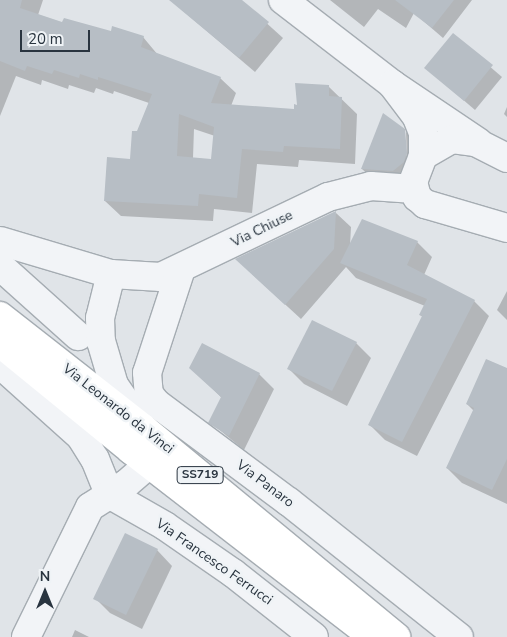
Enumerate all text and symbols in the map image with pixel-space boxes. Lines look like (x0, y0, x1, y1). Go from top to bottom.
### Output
scale bar (22, 20, 92, 52)
text: 20 m (28, 29, 63, 49)
street label: Via Chiuse (228, 207, 296, 251)
street label: Via Leonardo da Vinci (59, 360, 177, 458)
street label: Via Panaro (233, 457, 297, 511)
road number: SS719 (176, 466, 224, 484)
street label: Via Francesco Ferrucci (152, 515, 276, 609)
north arrow (20, 567, 70, 617)
text: N (40, 567, 50, 586)

